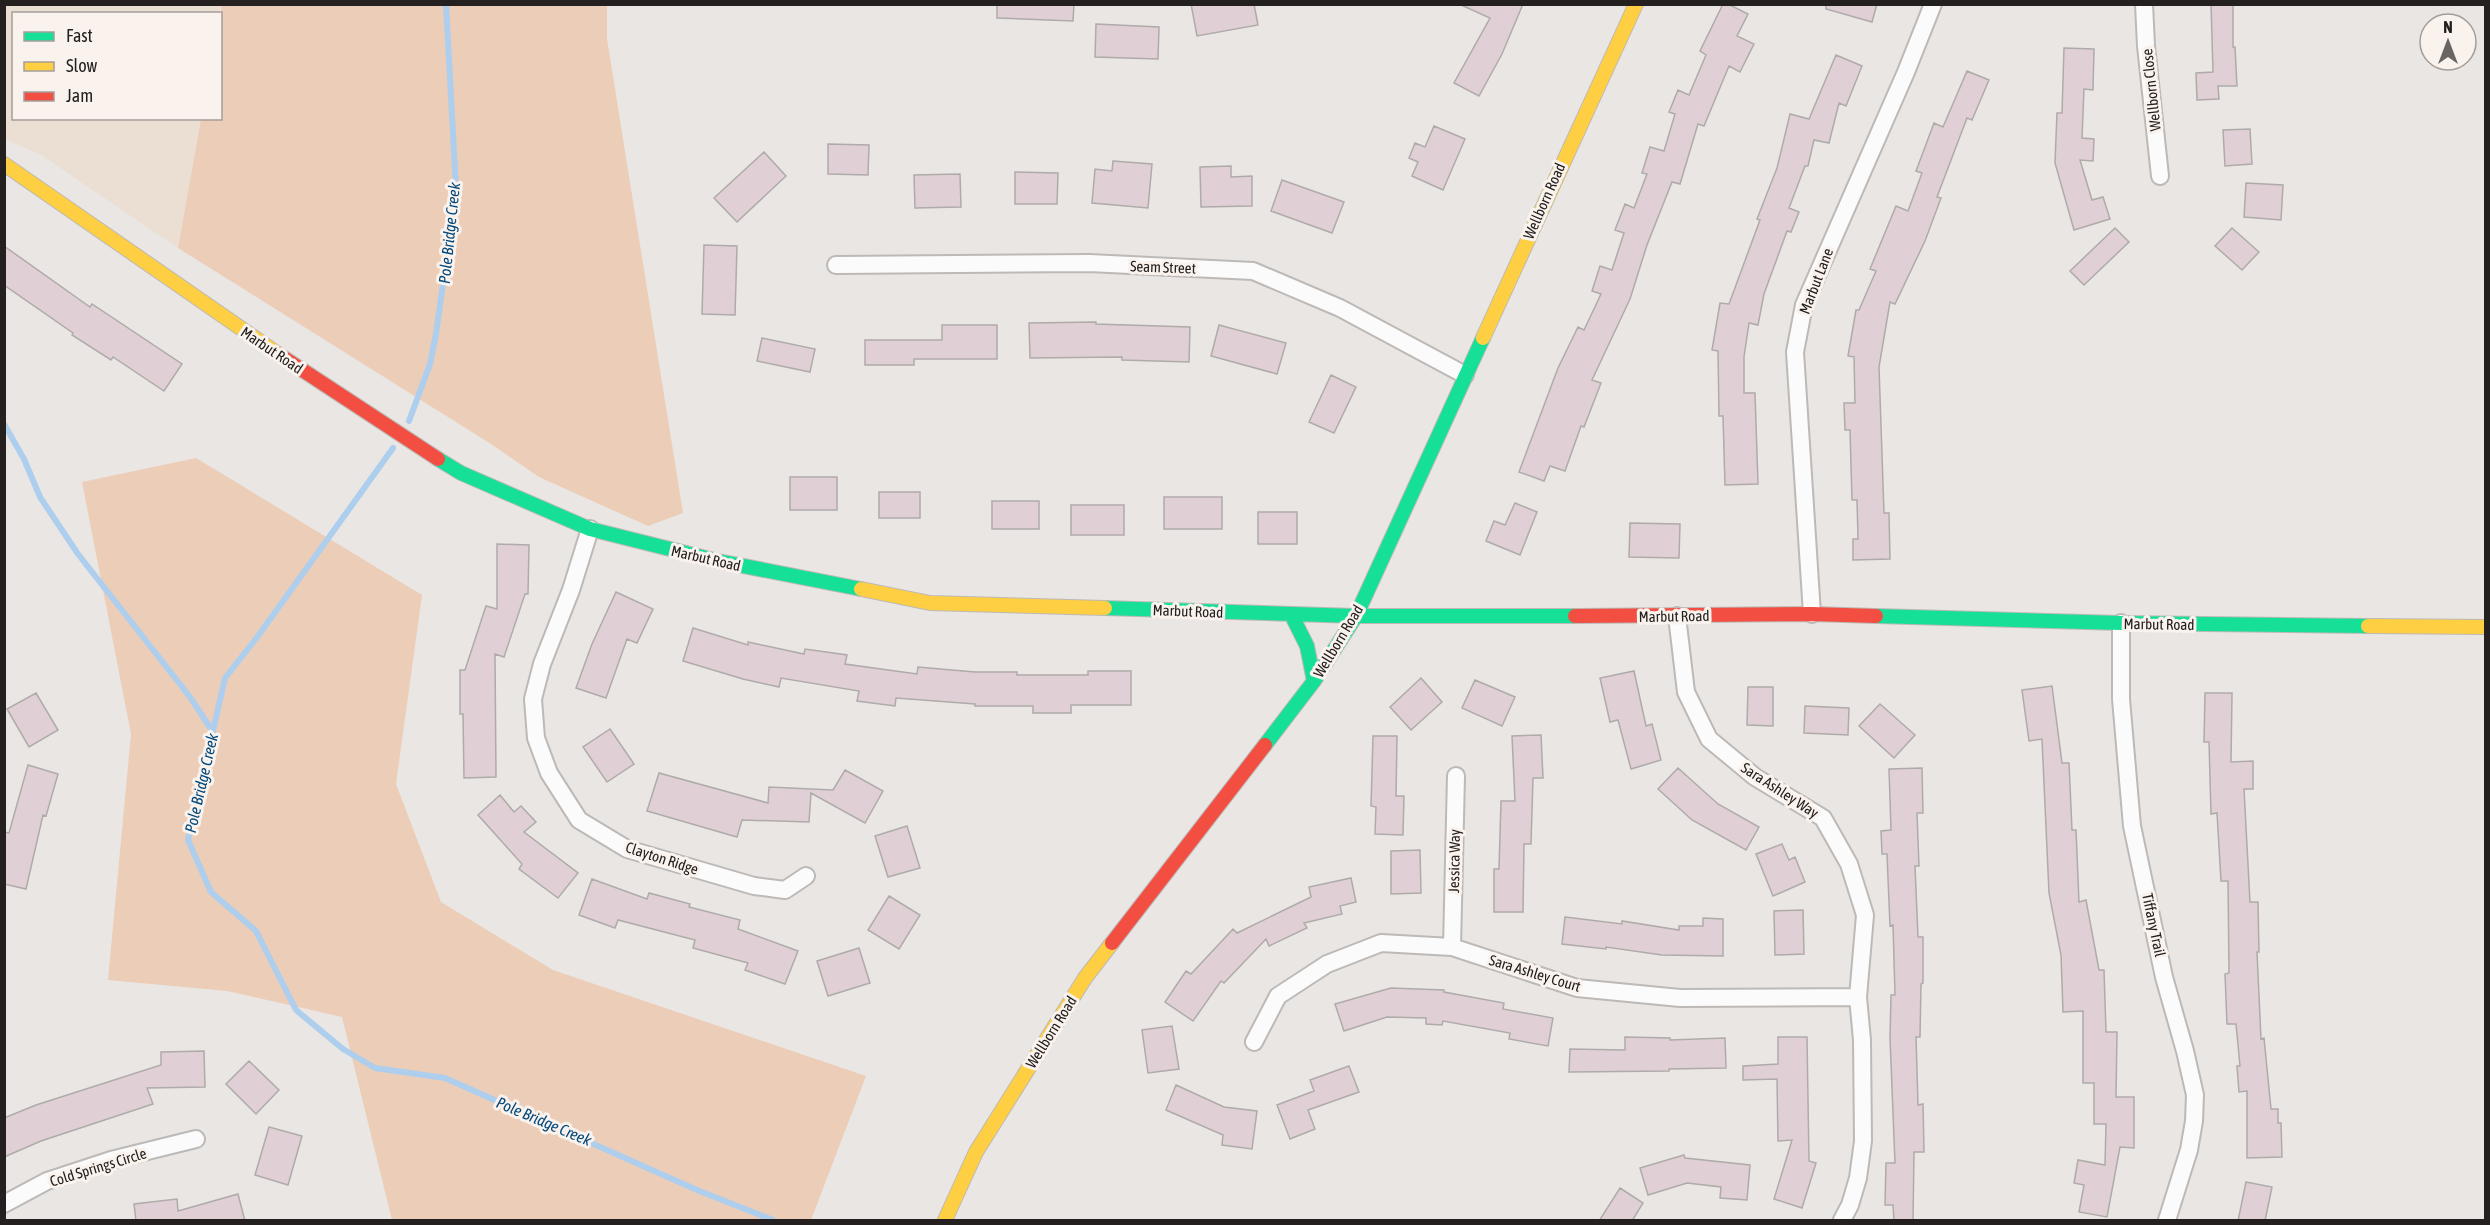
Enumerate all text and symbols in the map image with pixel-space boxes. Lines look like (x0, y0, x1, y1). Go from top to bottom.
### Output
legend (12, 12, 222, 120)
north arrow (2418, 12, 2478, 72)
text: N (2443, 18, 2453, 36)
text: Fast (66, 25, 93, 46)
street label: Wellborn Close (2138, 48, 2164, 132)
text: Slow (66, 55, 97, 76)
text: Jam (66, 85, 93, 106)
street label: Wellborn Road (1520, 160, 1568, 242)
water label: Pole Bridge Creek (435, 181, 464, 285)
street label: Marbut Lane (1796, 246, 1836, 316)
street label: Seam Street (1130, 257, 1196, 277)
street label: Marbut Road (238, 323, 306, 377)
street label: Marbut Road (670, 542, 742, 574)
street label: Marbut Road (1152, 601, 1224, 621)
street label: Wellborn Road (1310, 602, 1366, 680)
street label: Marbut Road (1638, 607, 1710, 625)
street label: Marbut Road (2123, 615, 2195, 633)
water label: Pole Bridge Creek (181, 731, 222, 835)
street label: Sara Ashley Way (1738, 759, 1822, 821)
street label: Jessica Way (1445, 829, 1463, 893)
street label: Clayton Ridge (623, 838, 701, 878)
street label: Tiffany Trail (2139, 892, 2169, 958)
street label: Sara Ashley Court (1487, 951, 1583, 995)
street label: Wellborn Road (1022, 993, 1080, 1071)
water label: Pole Bridge Creek (493, 1093, 595, 1150)
street label: Cold Springs Circle (48, 1144, 148, 1190)

